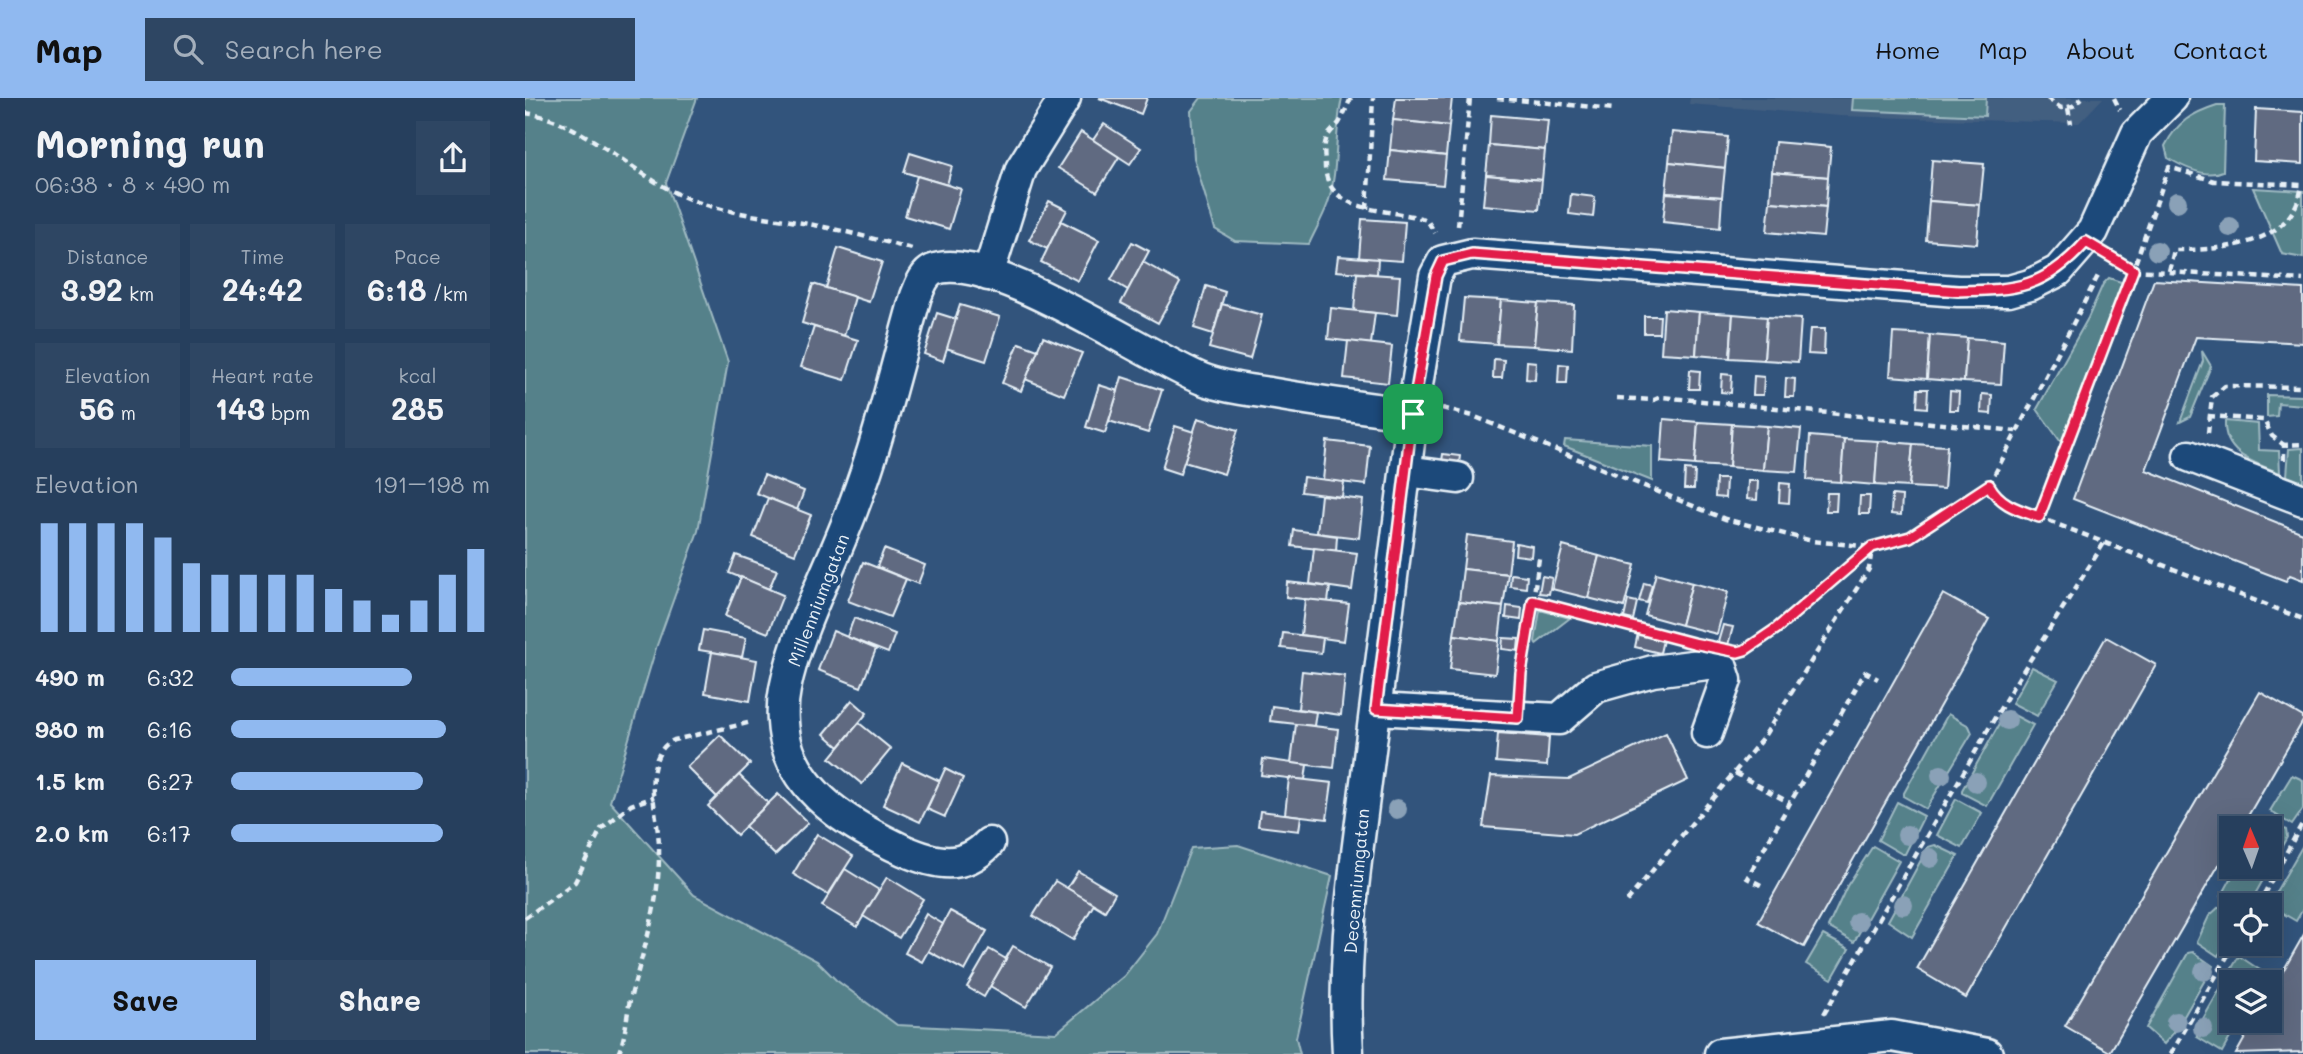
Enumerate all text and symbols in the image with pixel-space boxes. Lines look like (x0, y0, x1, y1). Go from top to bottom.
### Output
search box (145, 18, 635, 81)
text: Map (35, 28, 103, 71)
icon: search (169, 30, 207, 68)
text: Search here (225, 32, 383, 66)
text: Home (1875, 34, 1940, 65)
text: Map (1978, 34, 2027, 65)
text: About (2065, 34, 2135, 65)
text: Contact (2173, 34, 2268, 65)
text: Morning run (35, 118, 265, 168)
button: share (416, 121, 490, 195)
text: 06:38 · 8 × 490 m (35, 169, 230, 199)
text: Distance (67, 244, 148, 269)
text: Time (241, 244, 284, 269)
text: Pace (394, 244, 441, 269)
text: 3.92 (61, 269, 123, 309)
text: 24:42 (222, 269, 303, 309)
text: 6:18 (367, 269, 427, 309)
text: km (123, 281, 154, 306)
text: /km (427, 281, 468, 306)
text: Elevation (65, 363, 150, 388)
text: Heart rate (211, 363, 314, 388)
text: kcal (399, 363, 436, 388)
pin (1383, 384, 1443, 444)
text: 56 (79, 388, 115, 428)
text: 143 (215, 388, 265, 428)
text: 285 (391, 388, 444, 428)
icon: arrive (1394, 395, 1432, 433)
text: m (115, 400, 136, 425)
text: bpm (265, 400, 310, 425)
text: Elevation (35, 469, 138, 499)
text: 191–198 m (374, 469, 490, 499)
street label: Millenniumgatan (782, 530, 854, 670)
text: 490 m (35, 662, 105, 692)
text: 6:32 (147, 662, 194, 692)
text: 980 m (35, 714, 104, 744)
text: 6:16 (147, 714, 192, 744)
text: 1.5 km (35, 766, 105, 796)
text: 6:27 (147, 766, 194, 796)
street label: Decenniumgatan (1338, 807, 1374, 955)
north arrow (2219, 816, 2282, 878)
map controls (2219, 816, 2282, 1033)
text: 2.0 km (35, 818, 109, 848)
text: 6:17 (147, 818, 191, 848)
button: locate (2219, 893, 2282, 956)
button: Save (35, 960, 256, 1040)
button: Share (270, 960, 490, 1040)
button: layers (2219, 970, 2282, 1033)

